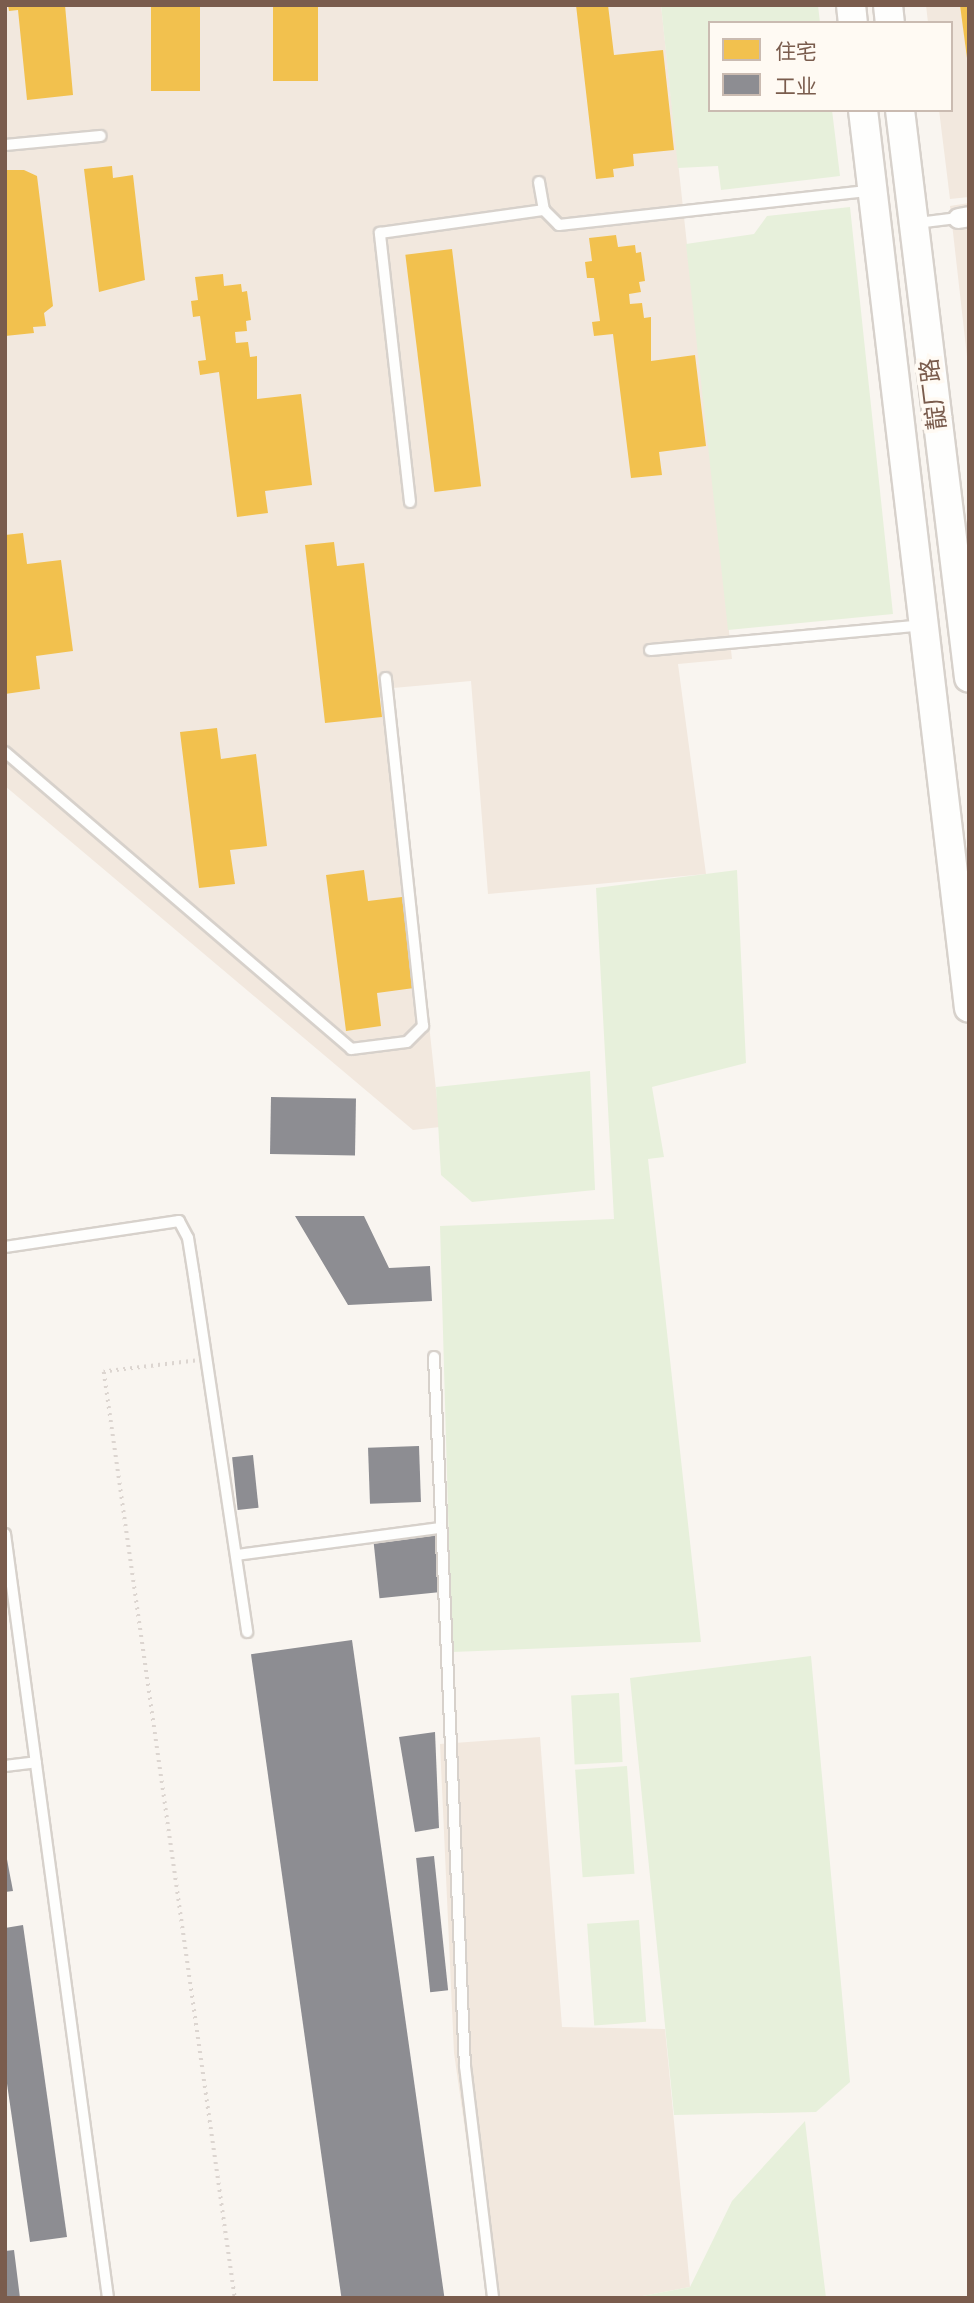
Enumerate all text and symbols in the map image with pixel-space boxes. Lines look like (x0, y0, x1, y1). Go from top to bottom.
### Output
legend (708, 21, 953, 112)
text: 住宅 (775, 40, 817, 65)
text: 工业 (775, 75, 817, 100)
street label: 靛厂路 (915, 357, 953, 431)

